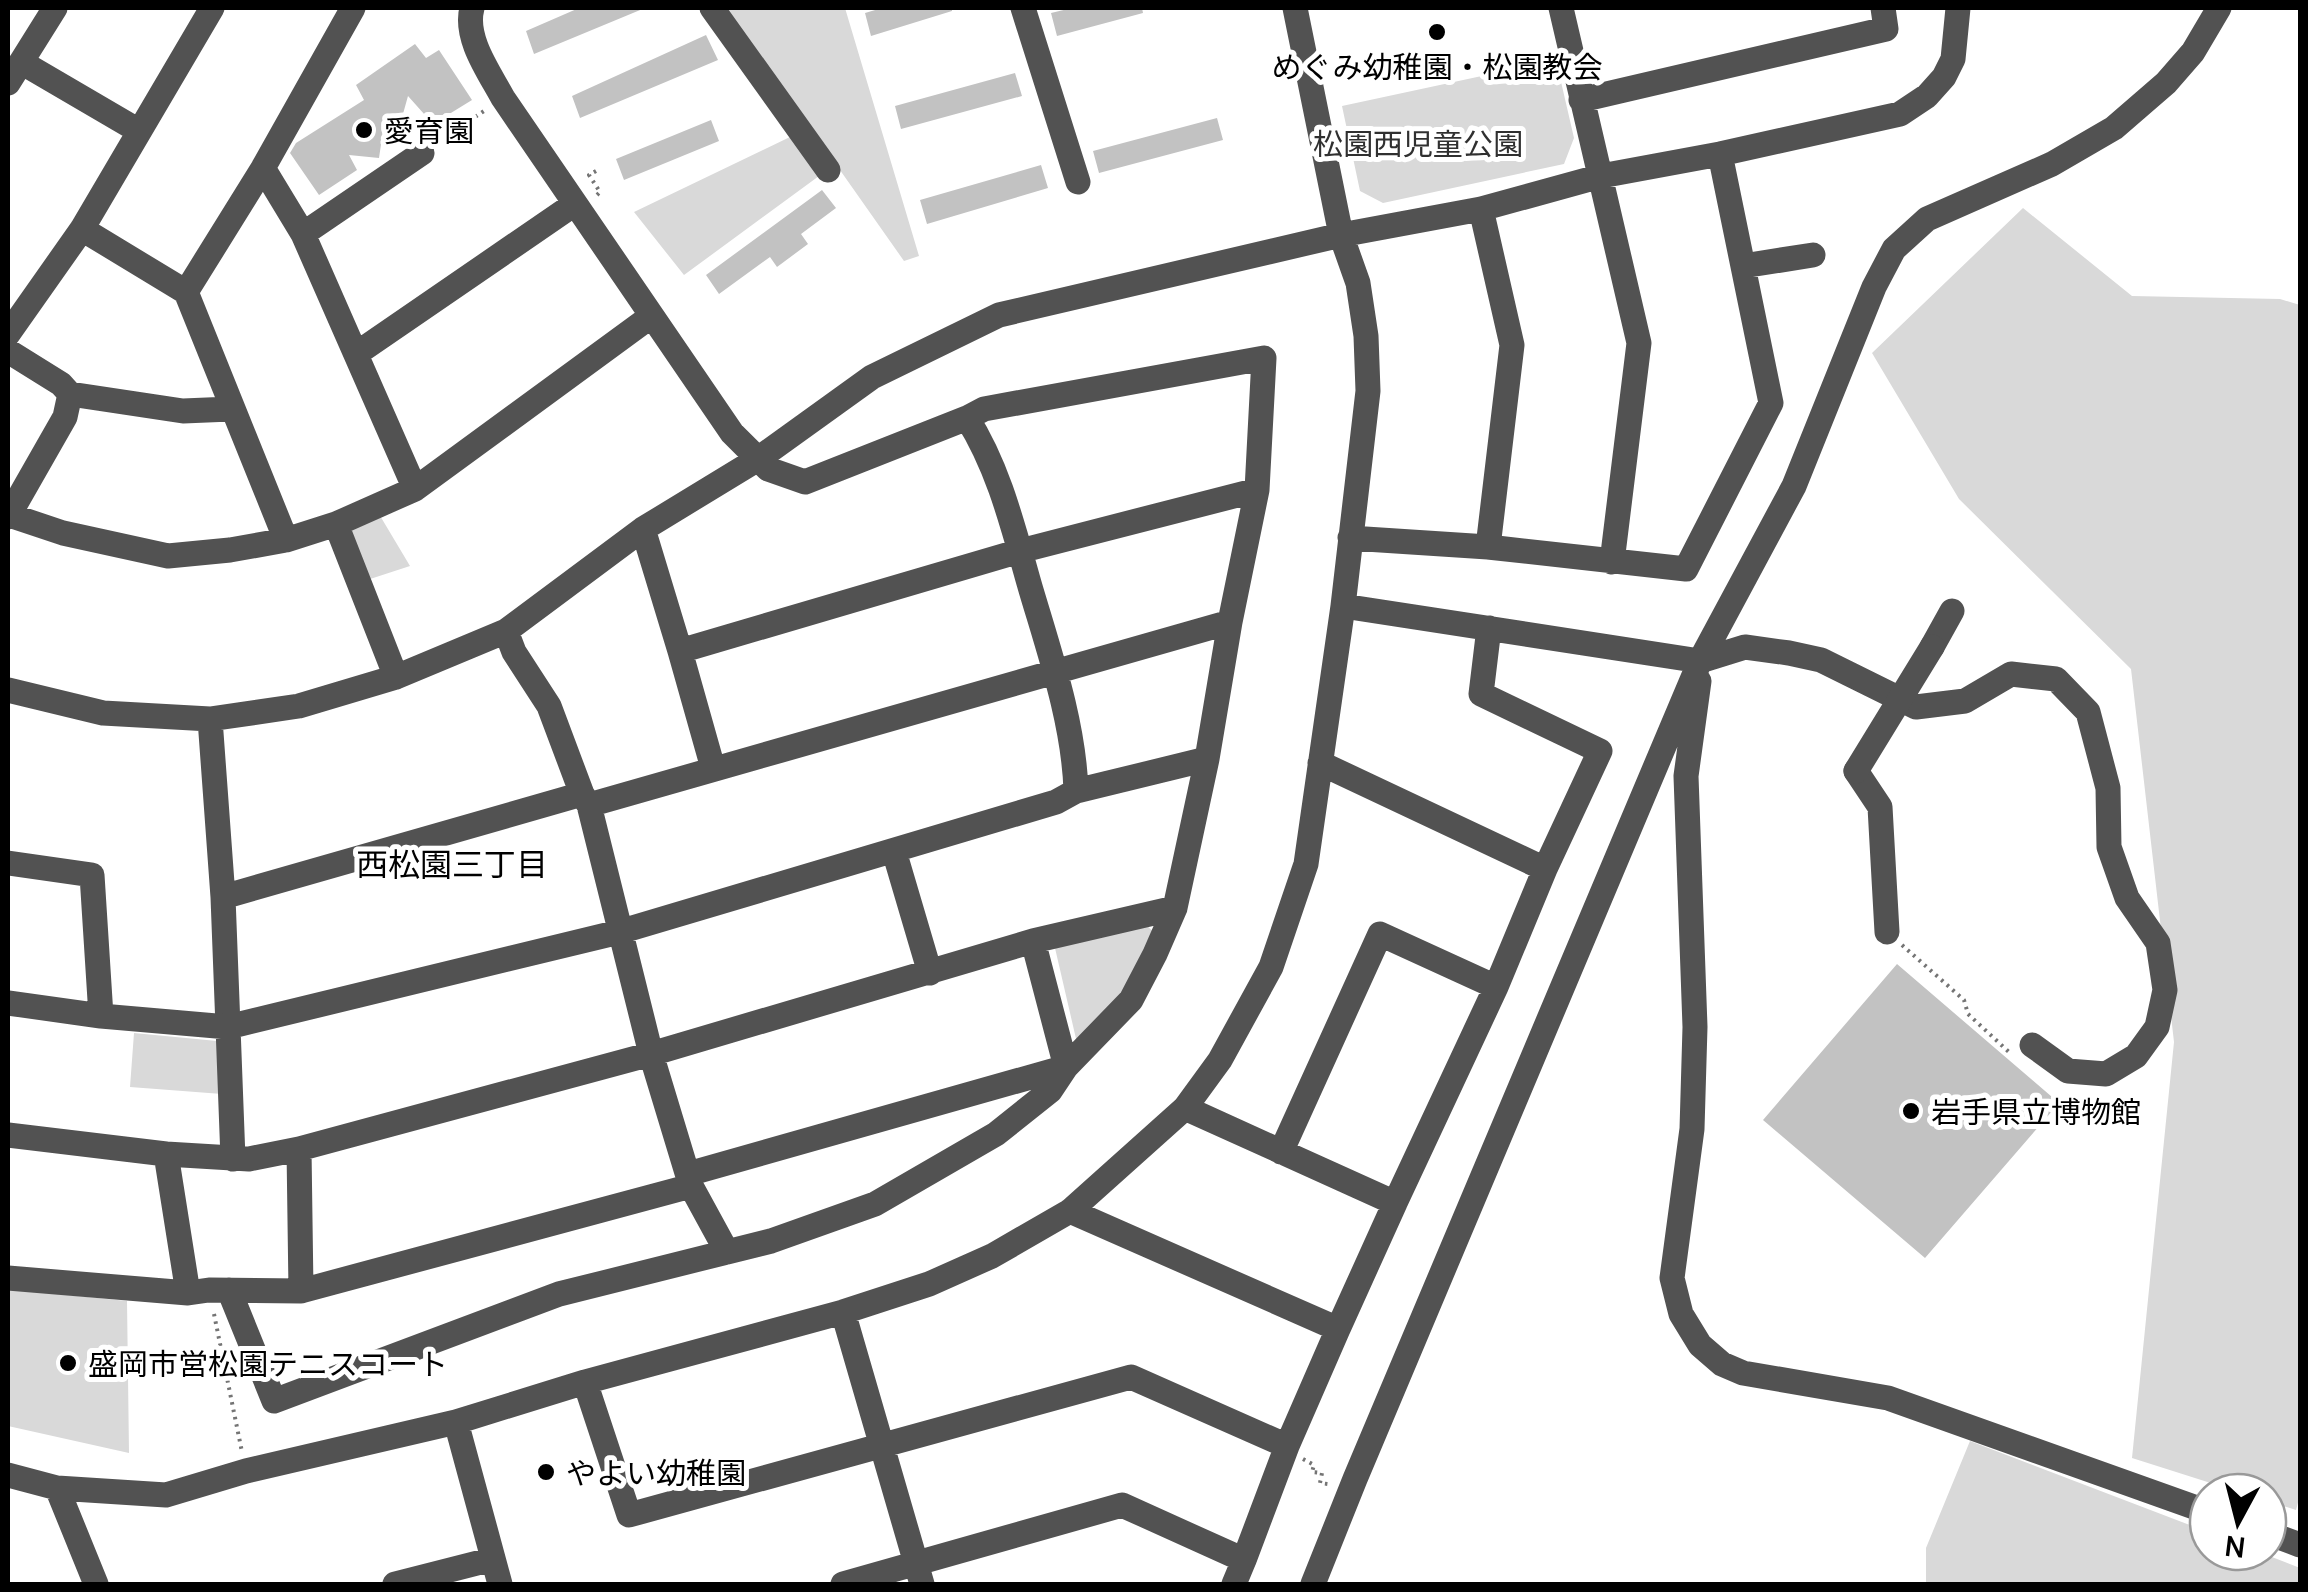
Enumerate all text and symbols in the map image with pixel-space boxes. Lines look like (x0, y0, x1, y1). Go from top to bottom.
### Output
marker: めぐみ幼稚園・松園教会 (1426, 21, 1448, 43)
place label: めぐみ幼稚園・松園教会 (1272, 46, 1602, 87)
place label: 愛育園 (384, 110, 474, 151)
marker: 愛育園 (353, 119, 375, 141)
park label: 松園西児童公園 (1313, 123, 1523, 164)
district label: 西松園三丁目 (356, 842, 548, 886)
place label: 岩手県立博物館 (1931, 1091, 2141, 1132)
marker: 岩手県立博物館 (1900, 1100, 1922, 1122)
place label: 盛岡市営松園テニスコート (88, 1343, 448, 1384)
marker: 盛岡市営松園テニスコート (57, 1352, 79, 1374)
place label: やよい幼稚園 (566, 1452, 746, 1493)
marker: やよい幼稚園 (535, 1461, 557, 1483)
north arrow (2188, 1472, 2288, 1572)
text: N (2223, 1528, 2247, 1568)

